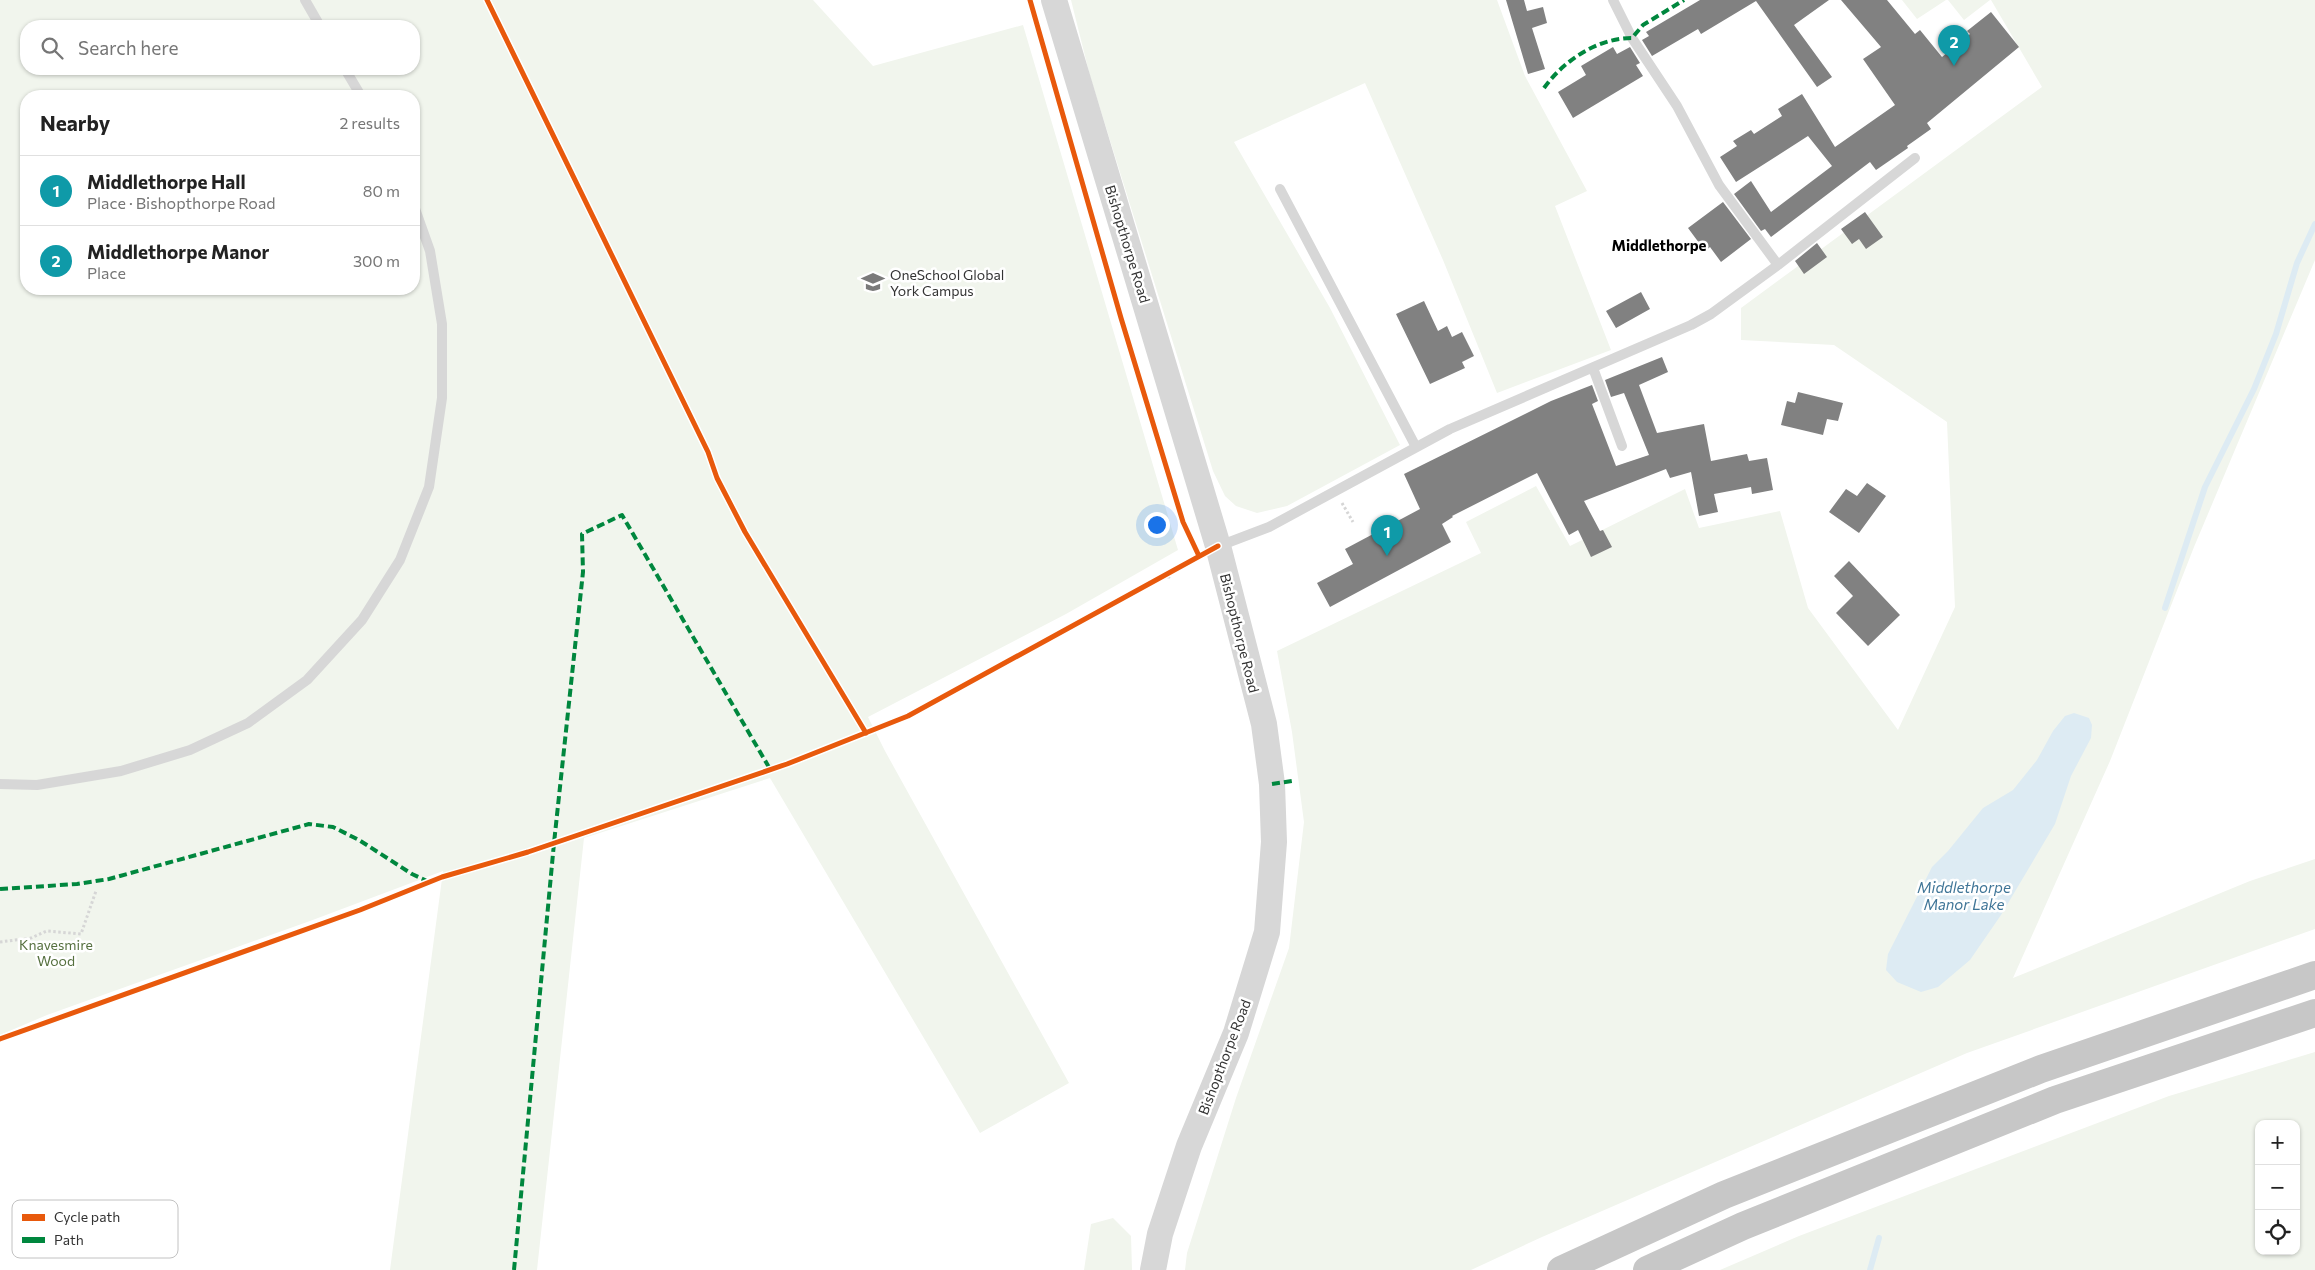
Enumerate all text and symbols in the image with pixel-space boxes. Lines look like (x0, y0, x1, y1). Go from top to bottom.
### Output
search box (20, 20, 420, 75)
pin: 2 (1938, 25, 1970, 66)
icon: search (38, 34, 66, 62)
text: Search here (78, 36, 178, 59)
text: Nearby (40, 110, 110, 135)
text: 2 results (339, 113, 400, 132)
text: Middlethorpe Hall (87, 170, 246, 193)
text: 1 (52, 181, 60, 200)
text: 80 m (363, 181, 400, 200)
street label: Bishopthorpe Road (1102, 183, 1154, 305)
text: Place · Bishopthorpe Road (87, 193, 276, 212)
district label: Middlethorpe (1611, 236, 1707, 254)
text: Middlethorpe Manor (87, 240, 269, 263)
text: 2 (51, 251, 61, 270)
text: 300 m (353, 251, 400, 270)
text: Place (87, 263, 126, 282)
place label: OneSchool Global York Campus (890, 266, 1004, 299)
school or university icon: OneSchool Global York Campus (860, 269, 886, 295)
your location (1144, 512, 1170, 538)
pin: 1 (1371, 515, 1403, 556)
street label: Bishopthorpe Road (1217, 572, 1263, 694)
water label: Middlethorpe Manor Lake (1917, 878, 2011, 913)
park label: Knavesmire Wood (19, 936, 93, 969)
street label: Bishopthorpe Road (1194, 997, 1254, 1117)
map controls (2255, 1120, 2300, 1255)
button: + (2255, 1120, 2300, 1165)
button: − (2255, 1165, 2300, 1210)
legend (12, 1200, 178, 1258)
text: Cycle path (54, 1208, 120, 1225)
button: locate (2255, 1210, 2300, 1255)
text: Path (54, 1231, 84, 1248)

